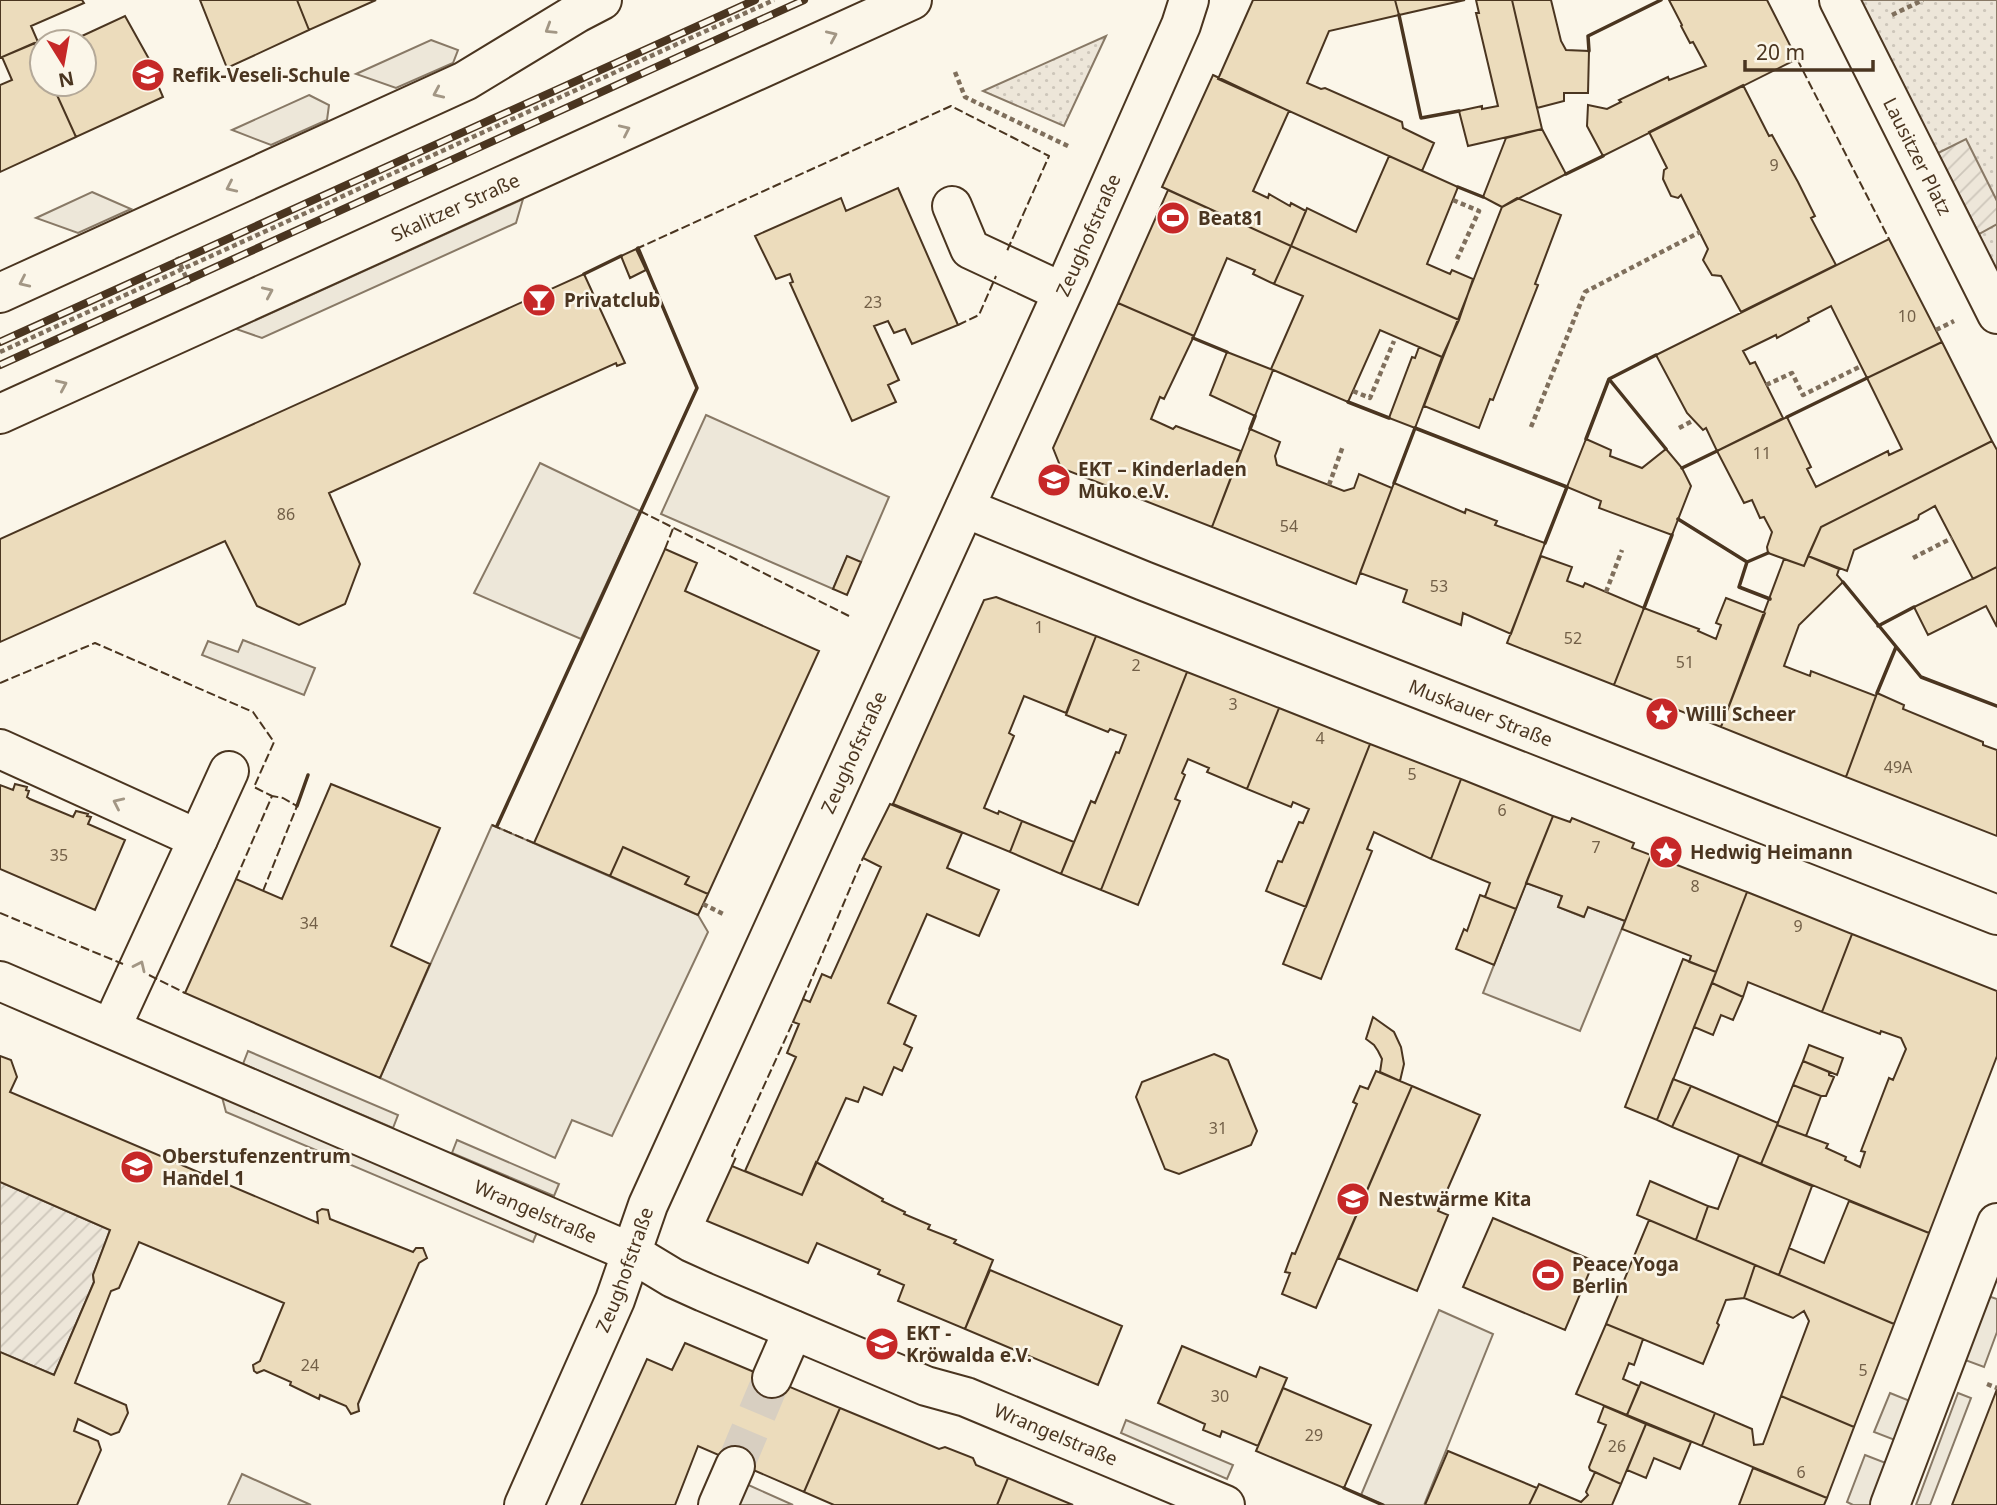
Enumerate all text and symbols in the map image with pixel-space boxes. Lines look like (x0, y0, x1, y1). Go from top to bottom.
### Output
one-way arrow (544, 21, 557, 34)
north arrow (28, 28, 98, 98)
scale bar (1745, 28, 1873, 72)
one-way arrow (825, 30, 837, 44)
text: 20 m (1756, 38, 1805, 66)
school or university icon: Refik-Veseli-Schule (129, 56, 167, 94)
place label: Refik-Veseli-Schule (172, 62, 350, 88)
text: N (56, 65, 76, 94)
one-way arrow (433, 85, 446, 99)
street label: Lausitzer Platz (1877, 93, 1958, 220)
one-way arrow (617, 124, 630, 138)
house number: 9 (1769, 154, 1779, 176)
street label: Skalitzer Straße (387, 167, 524, 248)
street label: Zeughofstraße (1050, 170, 1127, 301)
one-way arrow (226, 179, 238, 193)
sports icon: Beat81 (1154, 199, 1192, 237)
place label: Beat81 (1198, 205, 1263, 231)
one-way arrow (19, 273, 32, 287)
bar icon: Privatclub (520, 281, 558, 319)
one-way arrow (260, 286, 273, 300)
place label: Privatclub (564, 287, 660, 313)
house number: 23 (864, 291, 882, 313)
house number: 10 (1898, 305, 1916, 327)
one-way arrow (55, 380, 67, 394)
house number: 11 (1753, 442, 1771, 464)
place label: EKT – Kinderladen Muko e.V. (1078, 456, 1247, 504)
school or university icon: EKT – Kinderladen Muko e.V. (1035, 461, 1073, 499)
house number: 86 (277, 503, 295, 525)
house number: 54 (1280, 515, 1298, 537)
house number: 53 (1430, 575, 1448, 597)
house number: 1 (1034, 616, 1044, 638)
house number: 52 (1564, 627, 1582, 649)
house number: 51 (1676, 651, 1694, 673)
house number: 2 (1131, 654, 1141, 676)
street label: Muskauer Straße (1405, 673, 1556, 753)
street label: Zeughofstraße (815, 687, 893, 818)
house number: 3 (1228, 693, 1238, 715)
place icon: Willi Scheer (1643, 695, 1681, 733)
place label: Willi Scheer (1686, 701, 1796, 727)
house number: 4 (1315, 727, 1325, 749)
house number: 49A (1884, 756, 1913, 778)
house number: 5 (1407, 763, 1417, 785)
one-way arrow (113, 797, 125, 811)
house number: 6 (1497, 799, 1507, 821)
place icon: Hedwig Heimann (1647, 833, 1685, 871)
house number: 7 (1591, 836, 1601, 858)
place label: Hedwig Heimann (1690, 839, 1853, 865)
house number: 35 (50, 844, 68, 866)
house number: 8 (1690, 875, 1700, 897)
house number: 34 (300, 912, 318, 934)
house number: 9 (1793, 915, 1803, 937)
one-way arrow (131, 961, 145, 973)
house number: 31 (1209, 1117, 1227, 1139)
place label: Oberstufenzentrum Handel 1 (162, 1143, 351, 1191)
school or university icon: Oberstufenzentrum Handel 1 (118, 1148, 156, 1186)
street label: Wrangelstraße (470, 1173, 601, 1249)
school or university icon: Nestwärme Kita (1334, 1180, 1372, 1218)
place label: Nestwärme Kita (1378, 1186, 1531, 1212)
street label: Zeughofstraße (589, 1204, 659, 1336)
place label: Peace Yoga Berlin (1572, 1251, 1679, 1299)
sports icon: Peace Yoga Berlin (1529, 1256, 1567, 1294)
place label: EKT - Kröwalda e.V. (906, 1320, 1032, 1368)
school or university icon: EKT - Kröwalda e.V. (863, 1325, 901, 1363)
house number: 24 (301, 1354, 319, 1376)
house number: 5 (1858, 1359, 1868, 1381)
house number: 30 (1211, 1385, 1229, 1407)
street label: Wrangelstraße (990, 1397, 1122, 1472)
house number: 29 (1305, 1424, 1323, 1446)
house number: 26 (1608, 1435, 1626, 1457)
house number: 6 (1796, 1461, 1806, 1483)

